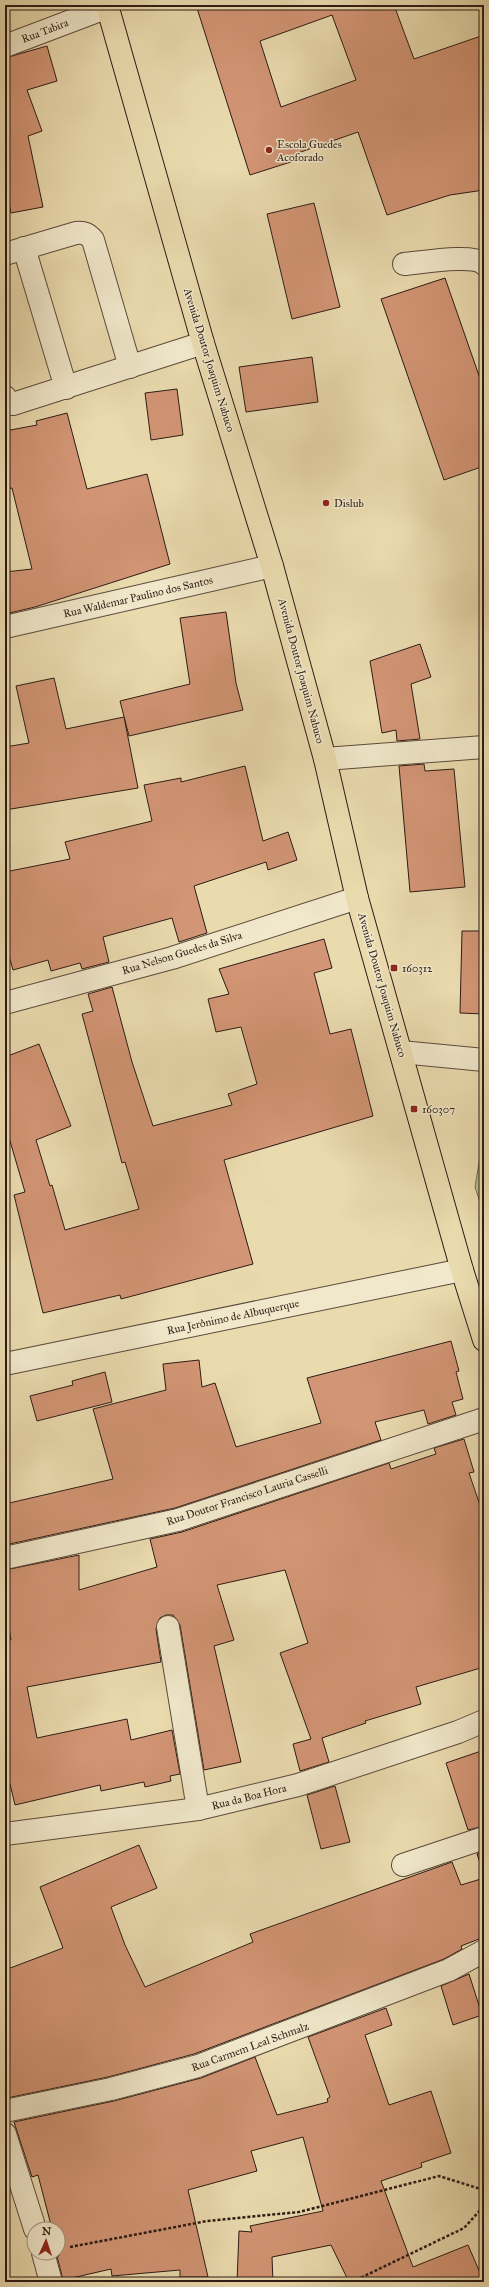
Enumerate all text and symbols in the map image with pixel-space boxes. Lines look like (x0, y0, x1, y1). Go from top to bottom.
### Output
street label: Rua Tabira (20, 16, 71, 46)
place label: Escola Guedes Acoforado (276, 138, 342, 164)
marker: Escola Guedes Acoforado (264, 145, 274, 155)
street label: Avenida Doutor Joaquim Nabuco (180, 286, 237, 434)
place label: Dislub (334, 497, 364, 510)
marker: Dislub (321, 498, 331, 508)
street label: Rua Waldemar Paulino dos Santos (62, 573, 214, 621)
street label: Avenida Doutor Joaquim Nabuco (274, 596, 327, 746)
street label: Avenida Doutor Joaquim Nabuco (354, 910, 409, 1059)
street label: Rua Nelson Guedes da Silva (120, 928, 244, 977)
place label: 160312 (402, 962, 433, 975)
marker: 160312 (389, 963, 399, 973)
place label: 160307 (422, 1103, 455, 1116)
marker: 160307 (409, 1104, 419, 1114)
street label: Rua Jerônimo de Albuquerque (166, 1297, 301, 1338)
street label: Rua Doutor Francisco Lauria Casselli (165, 1464, 329, 1528)
street label: Rua da Boa Hora (210, 1781, 288, 1813)
street label: Rua Carmem Leal Schmalz (190, 2020, 310, 2074)
north arrow (26, 2221, 66, 2261)
text: N (41, 2225, 52, 2238)

